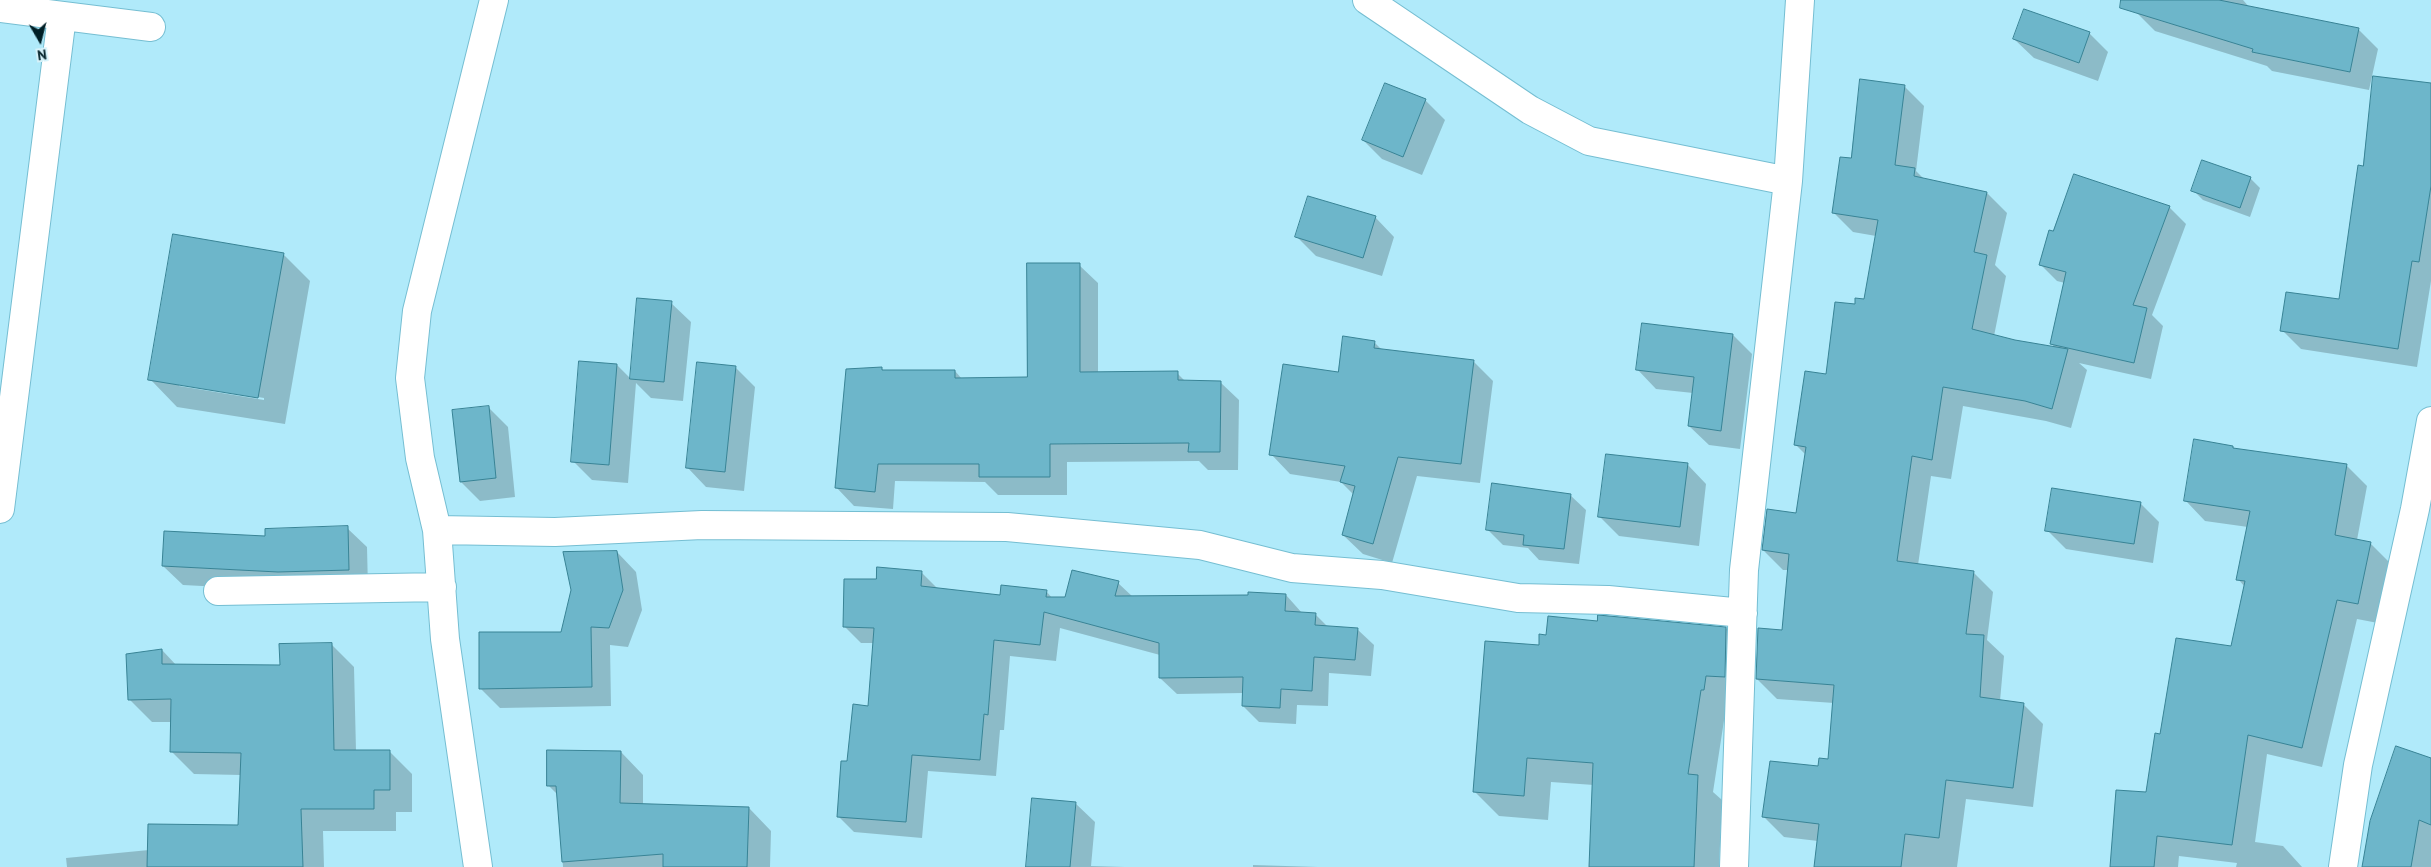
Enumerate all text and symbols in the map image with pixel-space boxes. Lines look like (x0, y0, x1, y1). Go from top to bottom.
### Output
north arrow (15, 15, 65, 65)
text: N (36, 45, 48, 64)

